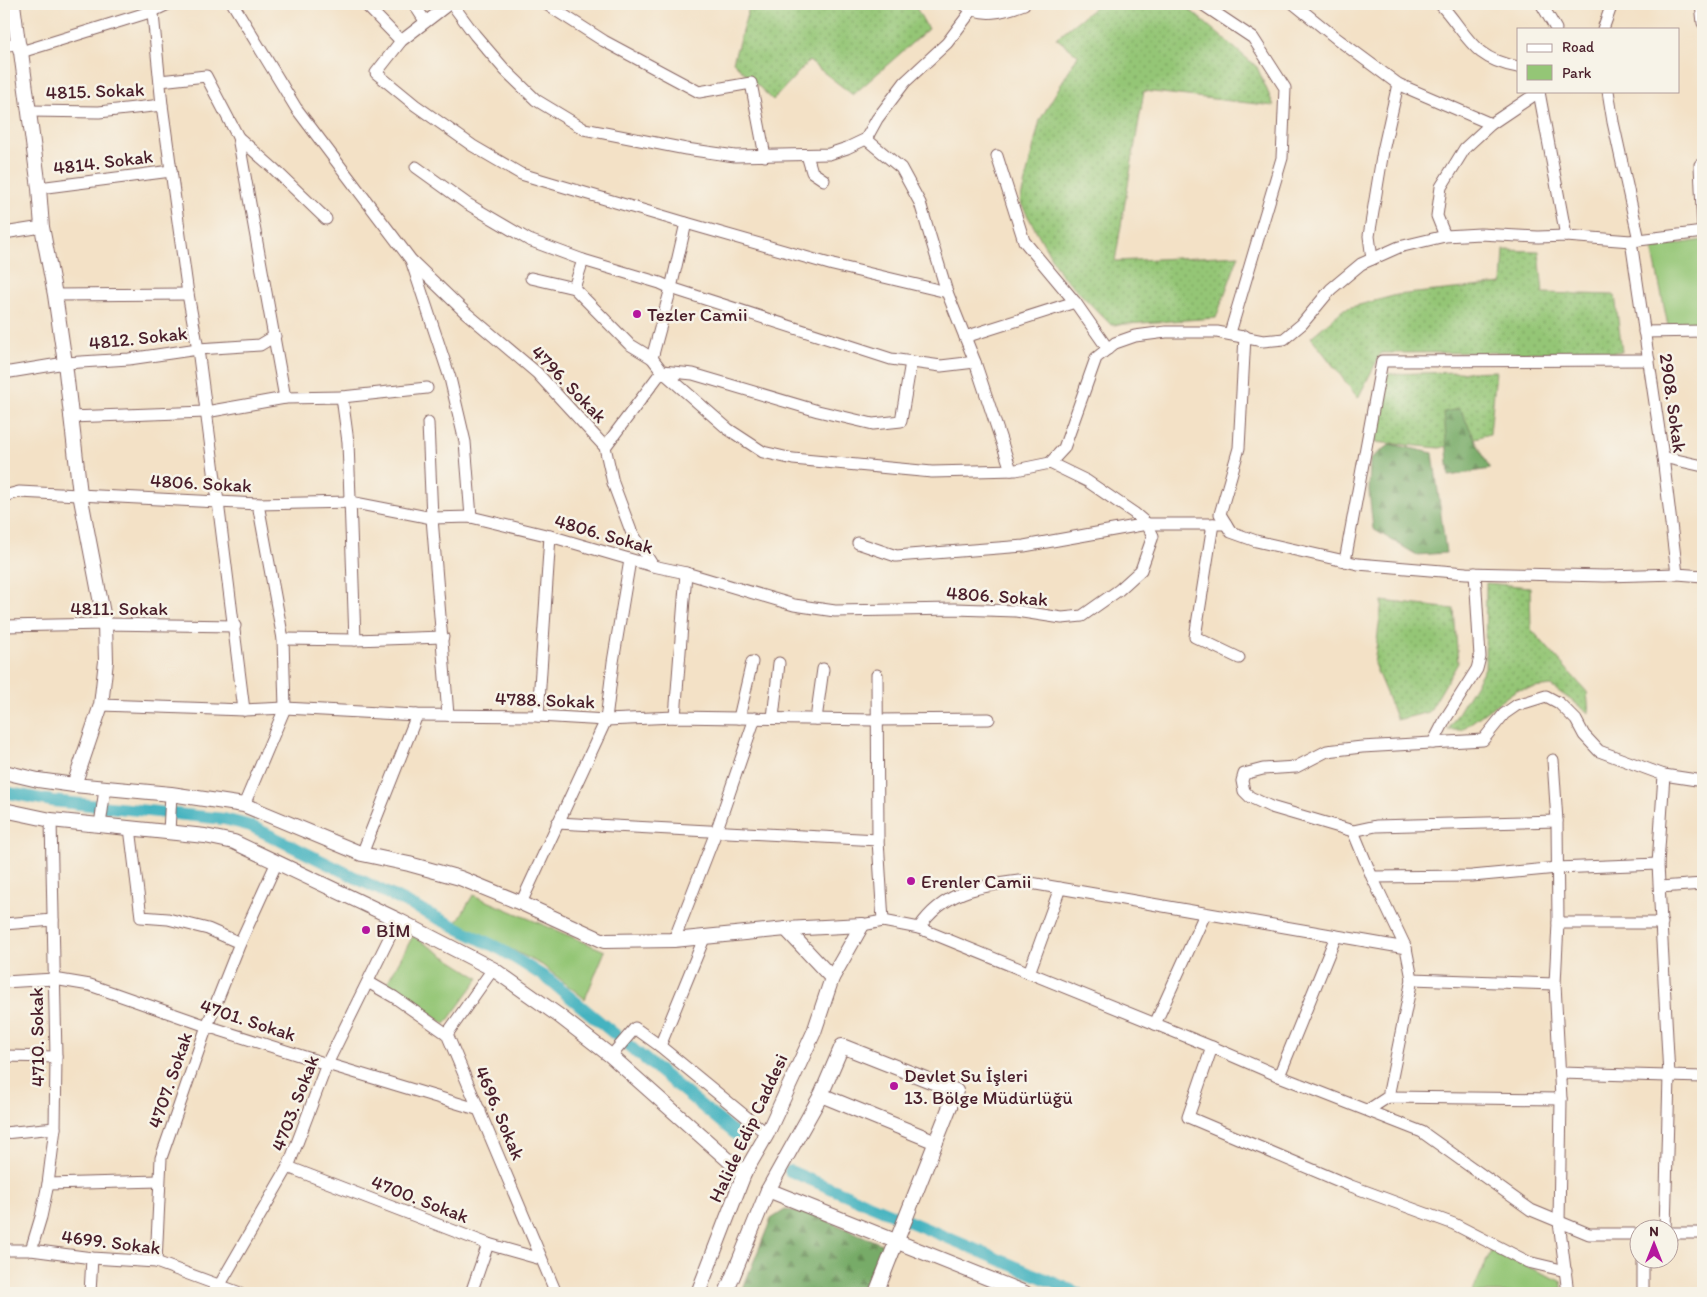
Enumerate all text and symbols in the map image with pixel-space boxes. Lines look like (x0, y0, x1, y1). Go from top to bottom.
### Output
legend (1517, 28, 1680, 92)
text: Road (1562, 38, 1595, 56)
text: Park (1562, 64, 1592, 82)
street label: 4815. Sokak (45, 78, 145, 104)
street label: 4814. Sokak (52, 144, 154, 180)
place label: Tezler Camii (647, 303, 748, 326)
marker: Tezler Camii (631, 308, 643, 320)
street label: 4812. Sokak (88, 321, 189, 355)
street label: 4796. Sokak (526, 340, 612, 428)
street label: 2908. Sokak (1655, 352, 1691, 455)
street label: 4806. Sokak (150, 469, 253, 497)
street label: 4806. Sokak (552, 509, 656, 559)
street label: 4806. Sokak (945, 581, 1049, 611)
street label: 4811. Sokak (70, 597, 168, 620)
street label: 4788. Sokak (495, 687, 596, 713)
place label: Erenler Camii (921, 870, 1031, 893)
marker: Erenler Camii (905, 875, 917, 887)
place label: BİM (376, 919, 411, 942)
marker: BİM (360, 924, 372, 936)
street label: 4710. Sokak (25, 987, 49, 1087)
street label: 4701. Sokak (197, 994, 299, 1046)
street label: 4707. Sokak (143, 1029, 197, 1131)
street label: Halide Edip Caddesi (703, 1050, 793, 1206)
street label: 4703. Sokak (266, 1051, 324, 1154)
street label: 4696. Sokak (470, 1063, 530, 1164)
place label: Devlet Su İşleri 13. Bölge Müdürlüğü (904, 1064, 1073, 1109)
marker: Devlet Su İşleri 13. Bölge Müdürlüğü (888, 1080, 900, 1092)
street label: 4700. Sokak (368, 1170, 472, 1228)
north arrow (1630, 1220, 1680, 1270)
text: N (1649, 1223, 1659, 1240)
street label: 4699. Sokak (60, 1225, 162, 1260)

